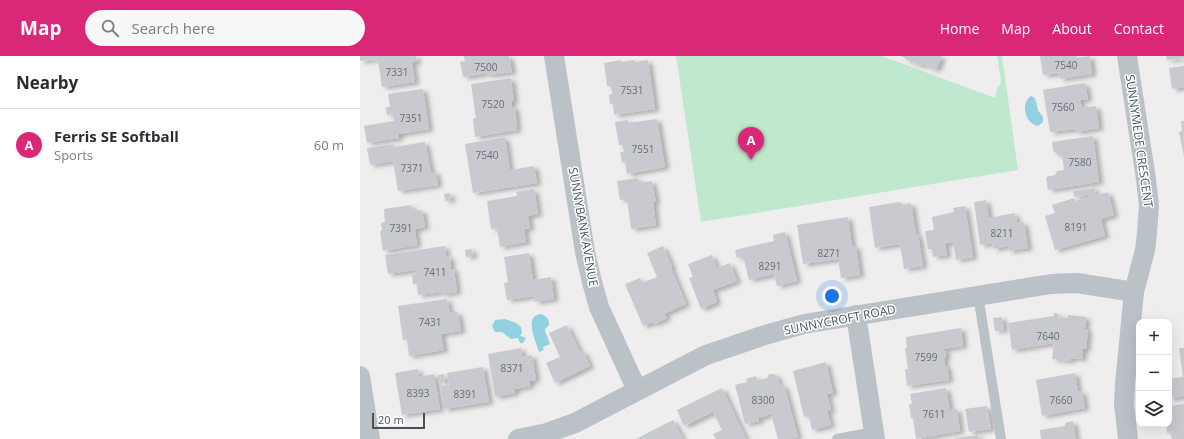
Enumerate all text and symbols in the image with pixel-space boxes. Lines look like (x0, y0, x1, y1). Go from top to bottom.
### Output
search box (85, 10, 365, 46)
text: Map (20, 15, 61, 41)
icon: search (99, 17, 121, 39)
text: Search here (131, 18, 215, 38)
text: Home (940, 19, 979, 38)
text: Map (1001, 19, 1030, 38)
text: About (1052, 19, 1092, 38)
text: Contact (1114, 19, 1164, 38)
house number: 7540 (1055, 58, 1078, 72)
house number: 7500 (475, 60, 498, 74)
house number: 7331 (386, 65, 408, 79)
text: Nearby (16, 71, 78, 94)
street label: SUNNYMEDE CRESCENT (1122, 73, 1157, 209)
house number: 7531 (621, 83, 643, 97)
house number: 7520 (482, 97, 505, 111)
house number: 7560 (1052, 100, 1075, 114)
house number: 7351 (400, 111, 422, 125)
text: Ferris SE Softball (54, 126, 179, 146)
pin: A (738, 127, 764, 160)
text: A (25, 136, 33, 154)
text: 60 m (314, 136, 344, 154)
house number: 7551 (632, 142, 654, 156)
text: Sports (54, 146, 93, 164)
house number: 7540 (476, 148, 499, 162)
house number: 7580 (1069, 155, 1092, 169)
house number: 7371 (401, 161, 423, 175)
street label: SUNNYBANK AVENUE (565, 166, 602, 288)
house number: 8191 (1065, 220, 1087, 234)
house number: 7391 (390, 221, 412, 235)
house number: 8211 (991, 226, 1013, 240)
house number: 8271 (818, 246, 840, 260)
house number: 8291 (759, 259, 781, 273)
house number: 7411 (424, 265, 446, 279)
your location (822, 286, 842, 306)
street label: SUNNYCROFT ROAD (783, 300, 897, 339)
house number: 7431 (419, 315, 441, 329)
map controls (1136, 319, 1172, 427)
button: + (1136, 319, 1172, 355)
house number: 7640 (1037, 329, 1060, 343)
house number: 7599 (915, 350, 938, 364)
button: − (1136, 355, 1172, 391)
house number: 8371 (501, 361, 523, 375)
house number: 8393 (407, 386, 430, 400)
house number: 8391 (454, 387, 476, 401)
button: layers (1136, 391, 1172, 427)
house number: 8300 (752, 393, 775, 407)
house number: 7660 (1050, 393, 1073, 407)
house number: 7611 (923, 407, 945, 421)
scale bar (372, 411, 425, 430)
text: 20 m (378, 412, 404, 427)

